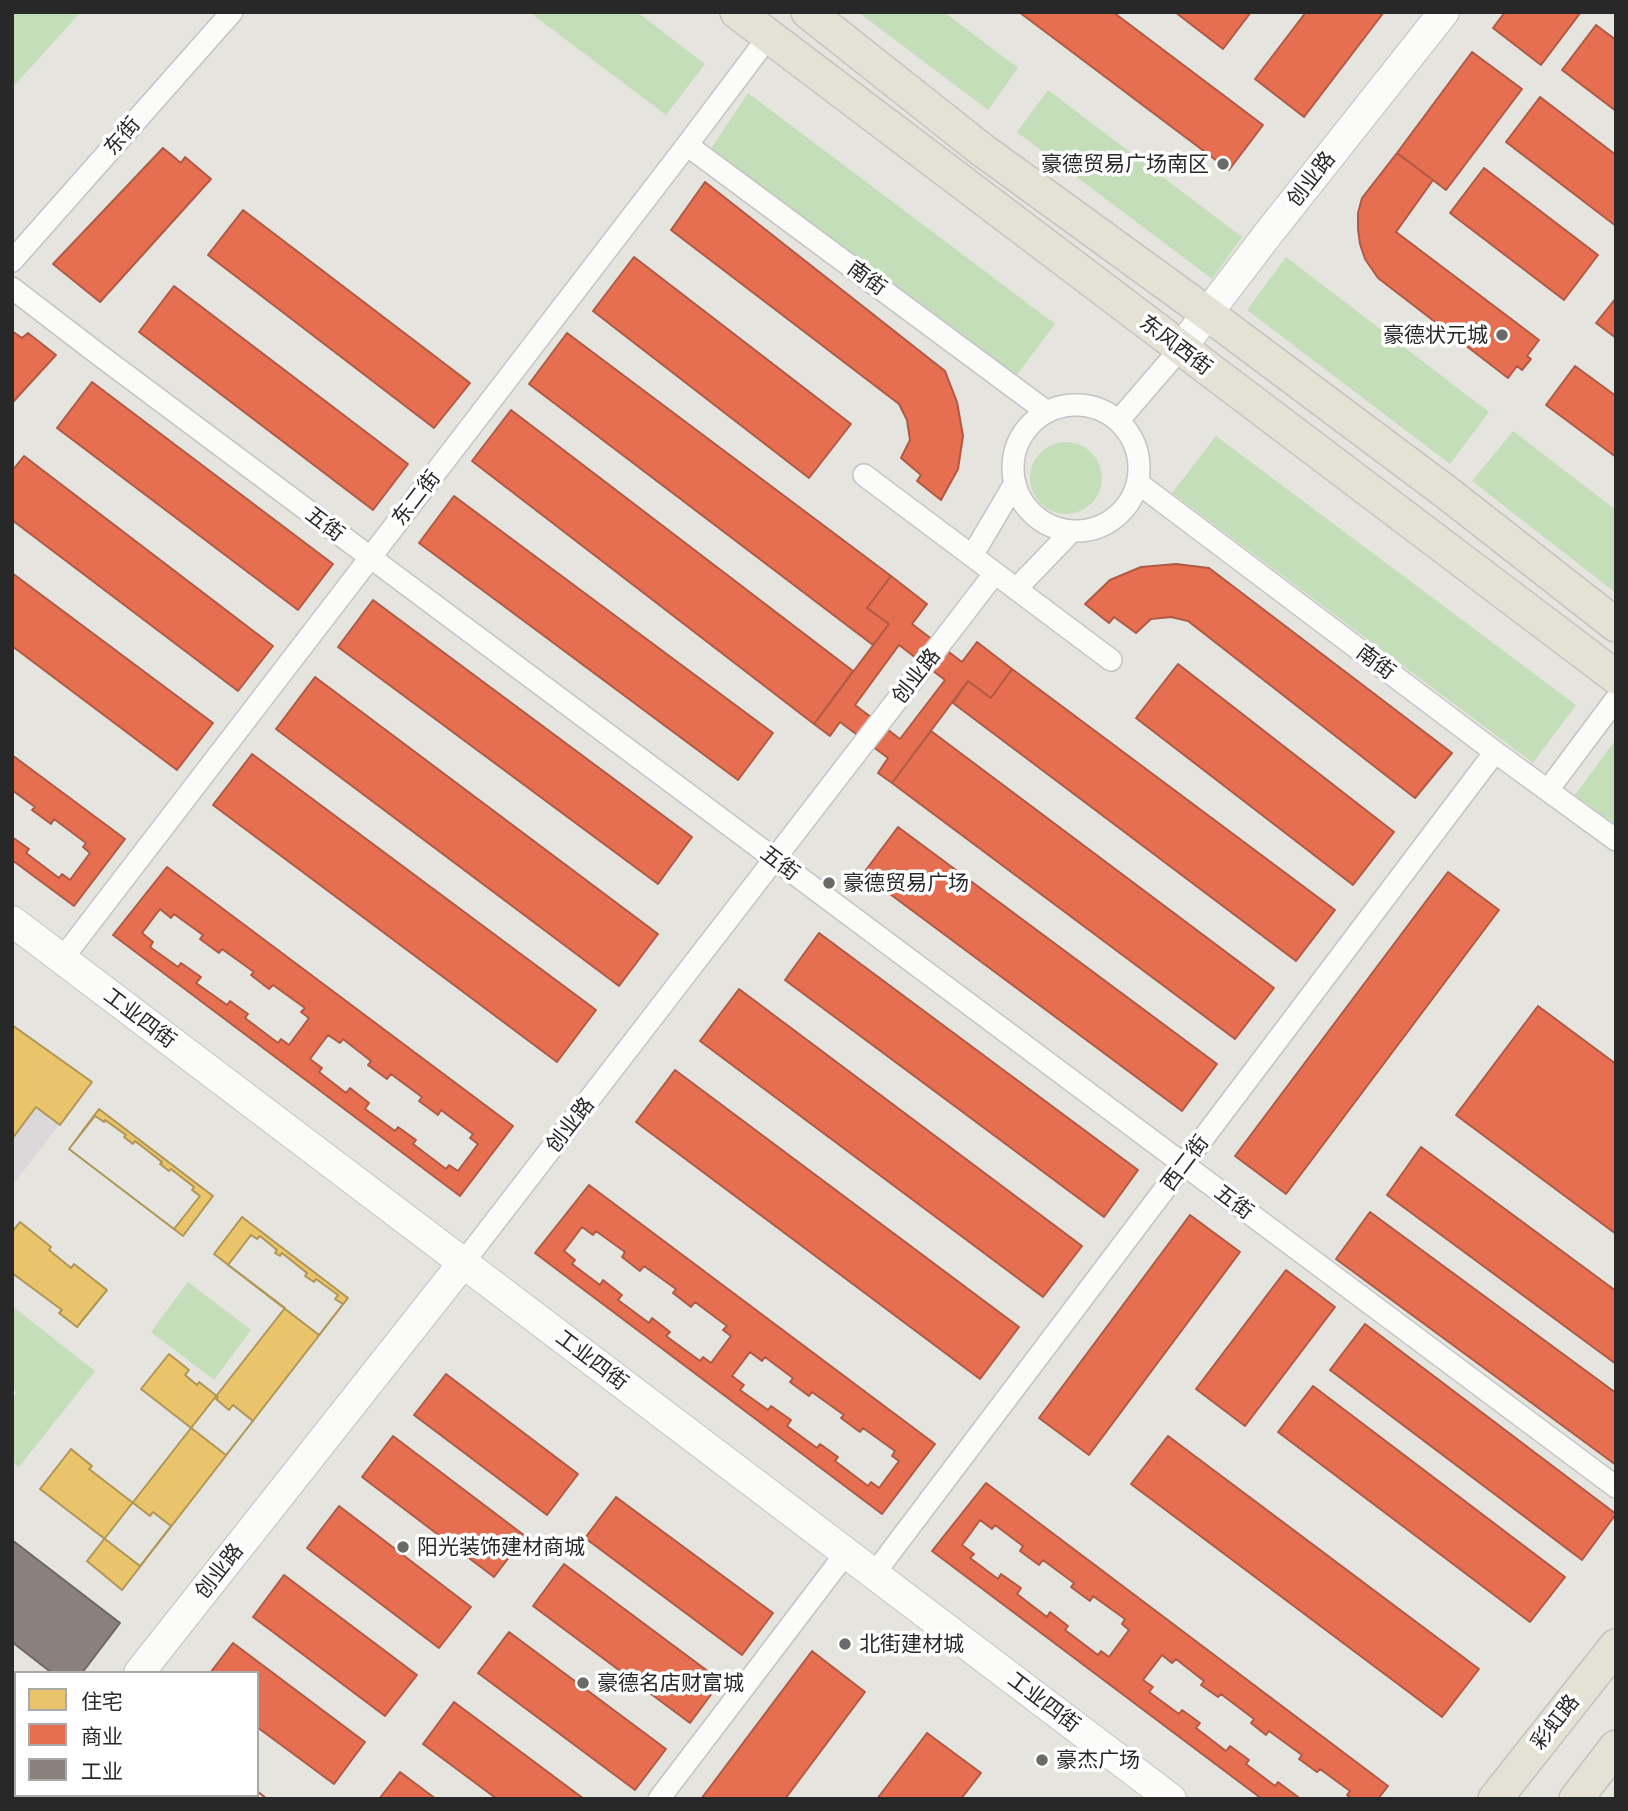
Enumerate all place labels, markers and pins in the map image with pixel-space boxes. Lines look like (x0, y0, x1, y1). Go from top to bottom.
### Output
place label: 豪德贸易广场南区 (1041, 151, 1209, 177)
marker: 豪德贸易广场南区 (1215, 156, 1231, 172)
place label: 豪德状元城 (1383, 322, 1488, 348)
marker: 豪德状元城 (1494, 327, 1510, 343)
place label: 豪德贸易广场 (843, 870, 969, 896)
marker: 豪德贸易广场 (821, 875, 837, 891)
place label: 阳光装饰建材商城 (417, 1534, 585, 1560)
marker: 阳光装饰建材商城 (395, 1539, 411, 1555)
place label: 北街建材城 (859, 1631, 964, 1657)
marker: 北街建材城 (837, 1636, 853, 1652)
place label: 豪德名店财富城 (597, 1670, 744, 1696)
marker: 豪德名店财富城 (575, 1675, 591, 1691)
place label: 豪杰广场 (1056, 1747, 1140, 1773)
marker: 豪杰广场 (1034, 1752, 1050, 1768)

